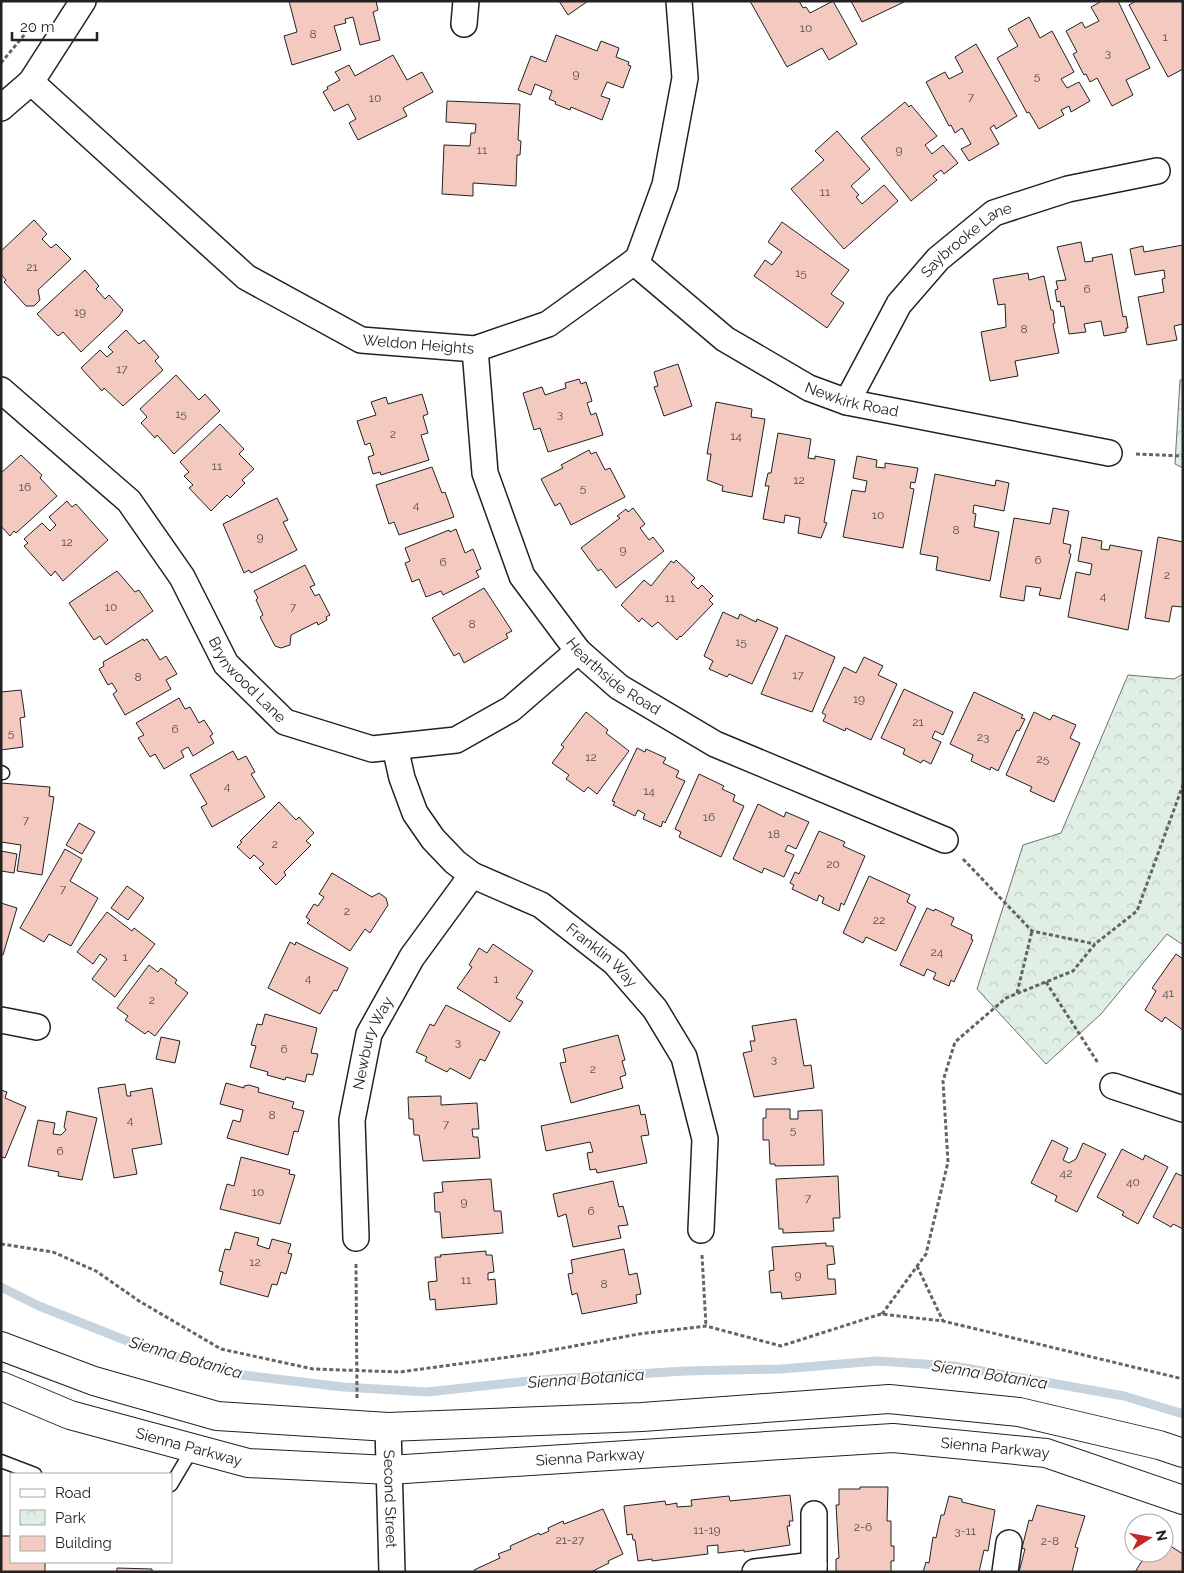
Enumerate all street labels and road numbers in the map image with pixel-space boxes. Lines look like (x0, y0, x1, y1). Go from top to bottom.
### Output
street label: Saybrooke Lane (917, 199, 1014, 281)
street label: Weldon Heights (362, 331, 475, 358)
street label: Newkirk Road (802, 378, 900, 421)
street label: Brynwood Lane (205, 634, 290, 727)
street label: Hearthside Road (562, 634, 664, 719)
street label: Franklin Way (563, 919, 641, 991)
street label: Newbury Way (349, 994, 397, 1091)
street label: Sienna Parkway (134, 1424, 244, 1470)
street label: Sienna Parkway (940, 1434, 1050, 1462)
street label: Sienna Parkway (535, 1445, 645, 1470)
street label: Second Street (380, 1449, 400, 1548)

